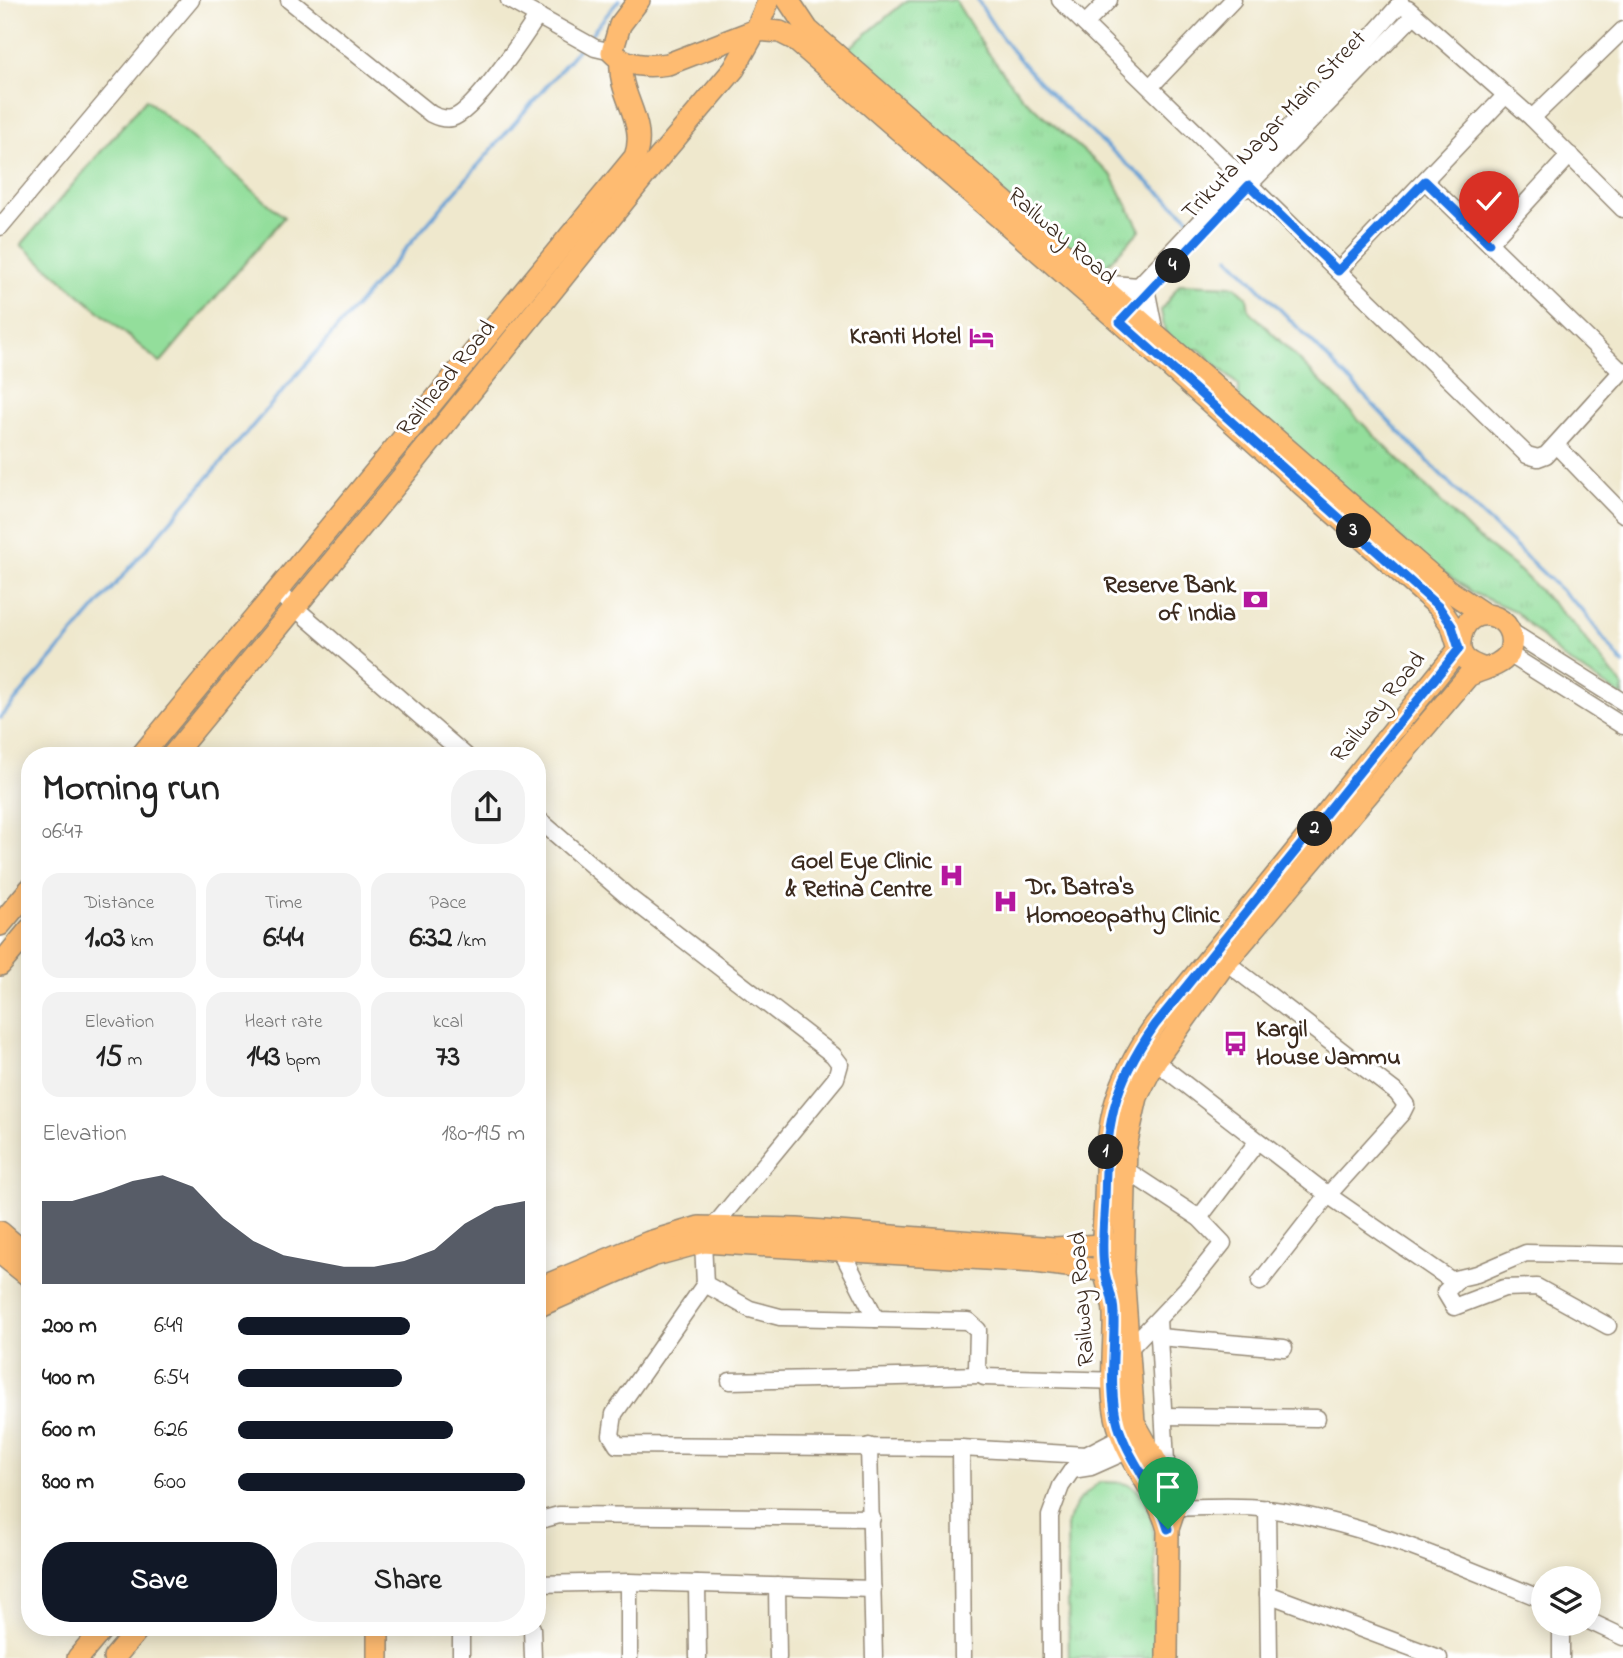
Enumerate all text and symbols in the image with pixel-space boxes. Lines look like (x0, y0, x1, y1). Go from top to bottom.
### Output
street label: Trikuta Nagar Main Street (1174, 23, 1376, 229)
pin (1459, 171, 1519, 243)
street label: Railway Road (998, 180, 1124, 296)
icon: check (1470, 182, 1508, 220)
pin: 4 (1156, 248, 1190, 284)
text: 4 (1169, 252, 1176, 279)
street label: Railhead Road (389, 313, 505, 445)
place label: Kranti Hotel (849, 320, 961, 355)
hotel icon: Kranti Hotel (967, 323, 995, 351)
pin: 3 (1336, 514, 1372, 548)
text: 3 (1350, 517, 1357, 544)
place label: Reserve Bank of India (1103, 569, 1236, 632)
bank icon: Reserve Bank of India (1242, 586, 1270, 614)
street label: Railway Road (1323, 644, 1436, 772)
text: Morning run (42, 762, 220, 818)
button: share (451, 770, 525, 844)
pin: 2 (1298, 812, 1332, 846)
text: 2 (1310, 815, 1319, 842)
text: 06:47 (42, 816, 83, 849)
place label: Goel Eye Clinic & Retina Centre (785, 845, 933, 908)
hospital icon: Goel Eye Clinic & Retina Centre (938, 862, 966, 890)
place label: Dr. Batra's Homoeopathy Clinic (1025, 871, 1221, 935)
hospital icon: Dr. Batra's Homoeopathy Clinic (992, 888, 1020, 916)
text: Distance (84, 890, 154, 917)
text: Time (265, 890, 302, 917)
text: Pace (429, 890, 466, 917)
text: 1.03 (85, 917, 126, 961)
text: 6:44 (263, 917, 304, 961)
text: 6:32 (409, 917, 452, 961)
text: km (126, 928, 154, 955)
text: /km (452, 928, 486, 955)
text: Elevation (84, 1009, 154, 1036)
text: Heart rate (245, 1009, 322, 1036)
text: kcal (433, 1009, 463, 1036)
place label: Kargil House Jammu (1256, 1013, 1401, 1076)
bus stop icon: Kargil House Jammu (1222, 1030, 1250, 1058)
text: 15 (96, 1036, 123, 1080)
text: 143 (246, 1036, 281, 1080)
text: 73 (435, 1036, 460, 1080)
text: m (123, 1047, 142, 1074)
text: bpm (281, 1047, 321, 1074)
text: Elevation (42, 1118, 127, 1151)
text: 180–195 m (442, 1118, 525, 1151)
pin: 1 (1088, 1134, 1124, 1170)
text: 1 (1102, 1138, 1109, 1165)
street label: Railway Road (1061, 1230, 1106, 1367)
text: 200 m (42, 1310, 97, 1343)
text: 6:49 (154, 1310, 182, 1343)
text: 400 m (42, 1362, 95, 1395)
text: 6:54 (154, 1362, 189, 1395)
text: 600 m (42, 1414, 96, 1447)
text: 6:26 (154, 1414, 188, 1447)
pin (1138, 1457, 1198, 1529)
text: 800 m (42, 1466, 94, 1499)
text: 6:00 (154, 1466, 186, 1499)
icon: arrive (1149, 1468, 1187, 1506)
button: Save (42, 1542, 277, 1622)
button: Share (291, 1542, 525, 1622)
map controls (1531, 1566, 1601, 1636)
button: layers (1531, 1566, 1601, 1636)

